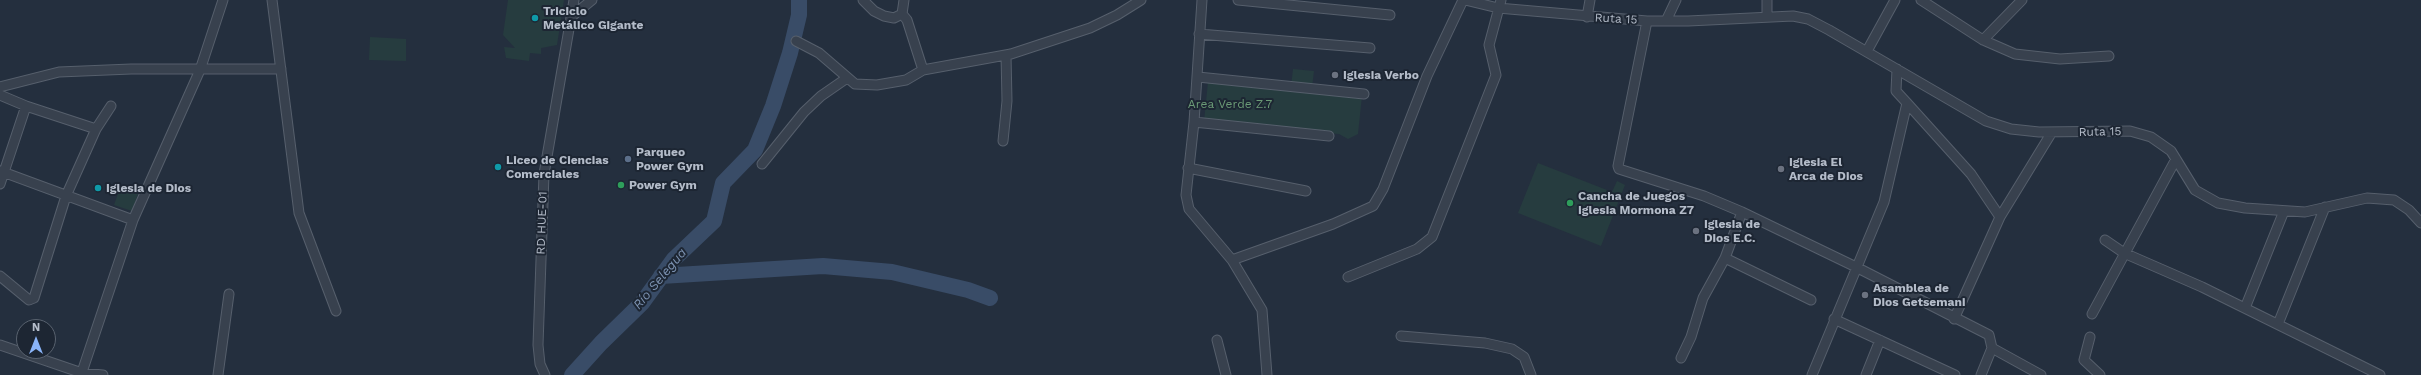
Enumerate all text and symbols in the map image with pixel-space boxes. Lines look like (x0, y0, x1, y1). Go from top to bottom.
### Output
place label: Triciclo Metálico Gigante (543, 4, 643, 32)
street label: Ruta 15 (1594, 11, 1638, 27)
marker: Triciclo Metálico Gigante (530, 13, 540, 23)
place label: Iglesia Verbo (1343, 68, 1419, 82)
marker: Iglesia Verbo (1330, 70, 1340, 80)
park label: Area Verde Z.7 (1188, 97, 1272, 111)
street label: Ruta 15 (2078, 124, 2122, 140)
place label: Parqueo Power Gym (636, 145, 704, 173)
place label: Liceo de Ciencias Comerciales (506, 153, 609, 181)
marker: Parqueo Power Gym (623, 154, 633, 164)
place label: Iglesia El Arca de Dios (1789, 155, 1863, 183)
marker: Liceo de Ciencias Comerciales (493, 162, 503, 172)
marker: Iglesia El Arca de Dios (1776, 164, 1786, 174)
place label: Power Gym (629, 178, 697, 192)
marker: Power Gym (616, 180, 626, 190)
place label: Iglesia de Dios (106, 181, 191, 195)
marker: Iglesia de Dios (93, 183, 103, 193)
place label: Cancha de Juegos Iglesia Mormona Z7 (1578, 189, 1694, 217)
street label: RD HUE-01 (534, 191, 550, 255)
marker: Cancha de Juegos Iglesia Mormona Z7 (1565, 198, 1575, 208)
place label: Iglesia de Dios E.C. (1704, 217, 1760, 245)
marker: Iglesia de Dios E.C. (1691, 226, 1701, 236)
water label: Río Selegua (630, 245, 690, 313)
place label: Asamblea de Dios Getsemani (1873, 281, 1965, 309)
marker: Asamblea de Dios Getsemani (1860, 290, 1870, 300)
north arrow (16, 319, 56, 359)
text: N (32, 321, 40, 334)

